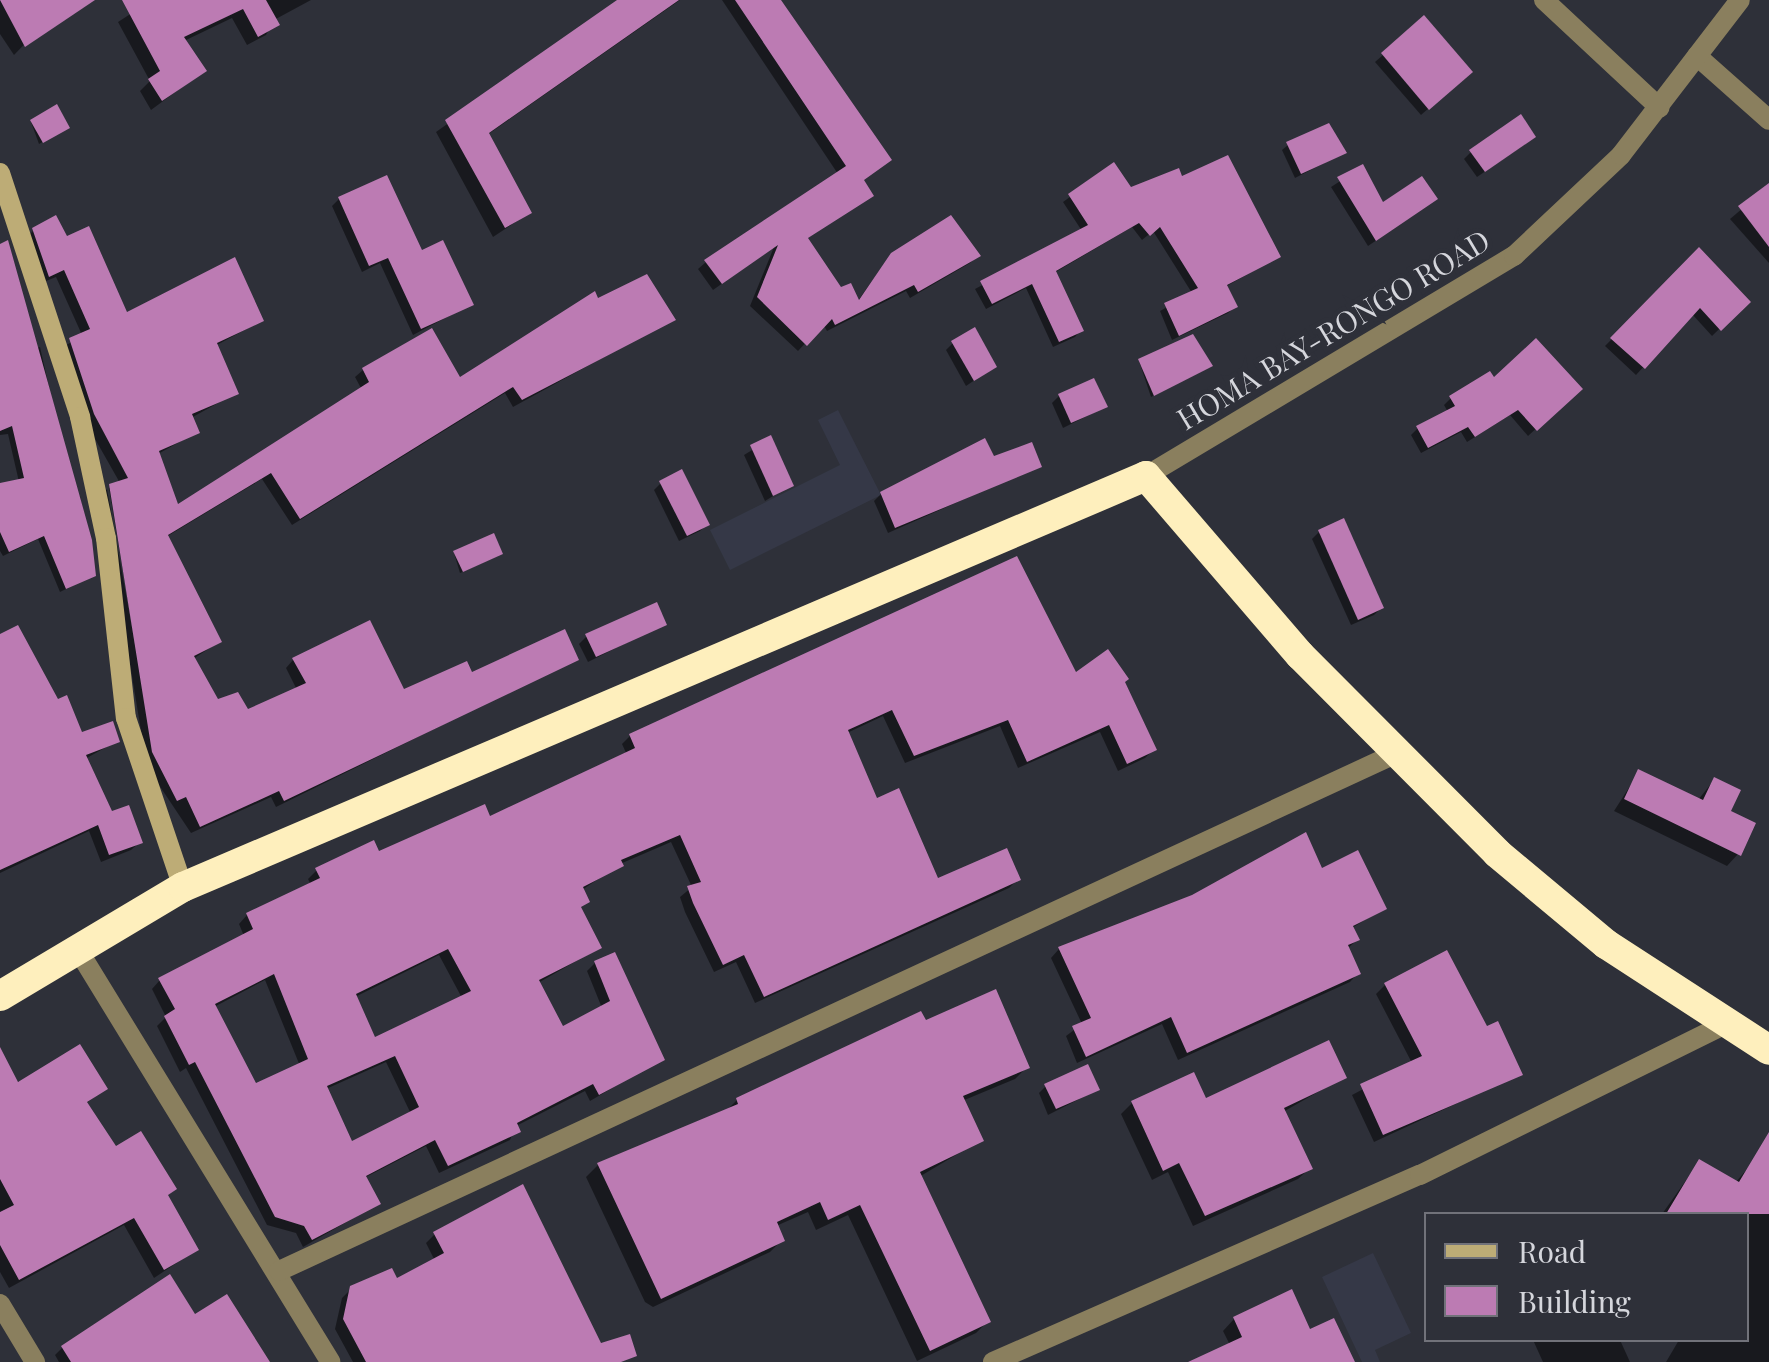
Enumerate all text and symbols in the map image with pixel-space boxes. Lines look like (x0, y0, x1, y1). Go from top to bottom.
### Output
street label: HOMA BAY-RONGO ROAD (1170, 221, 1496, 437)
legend (1424, 1212, 1749, 1342)
text: Road (1518, 1231, 1586, 1271)
text: Building (1518, 1281, 1631, 1321)

